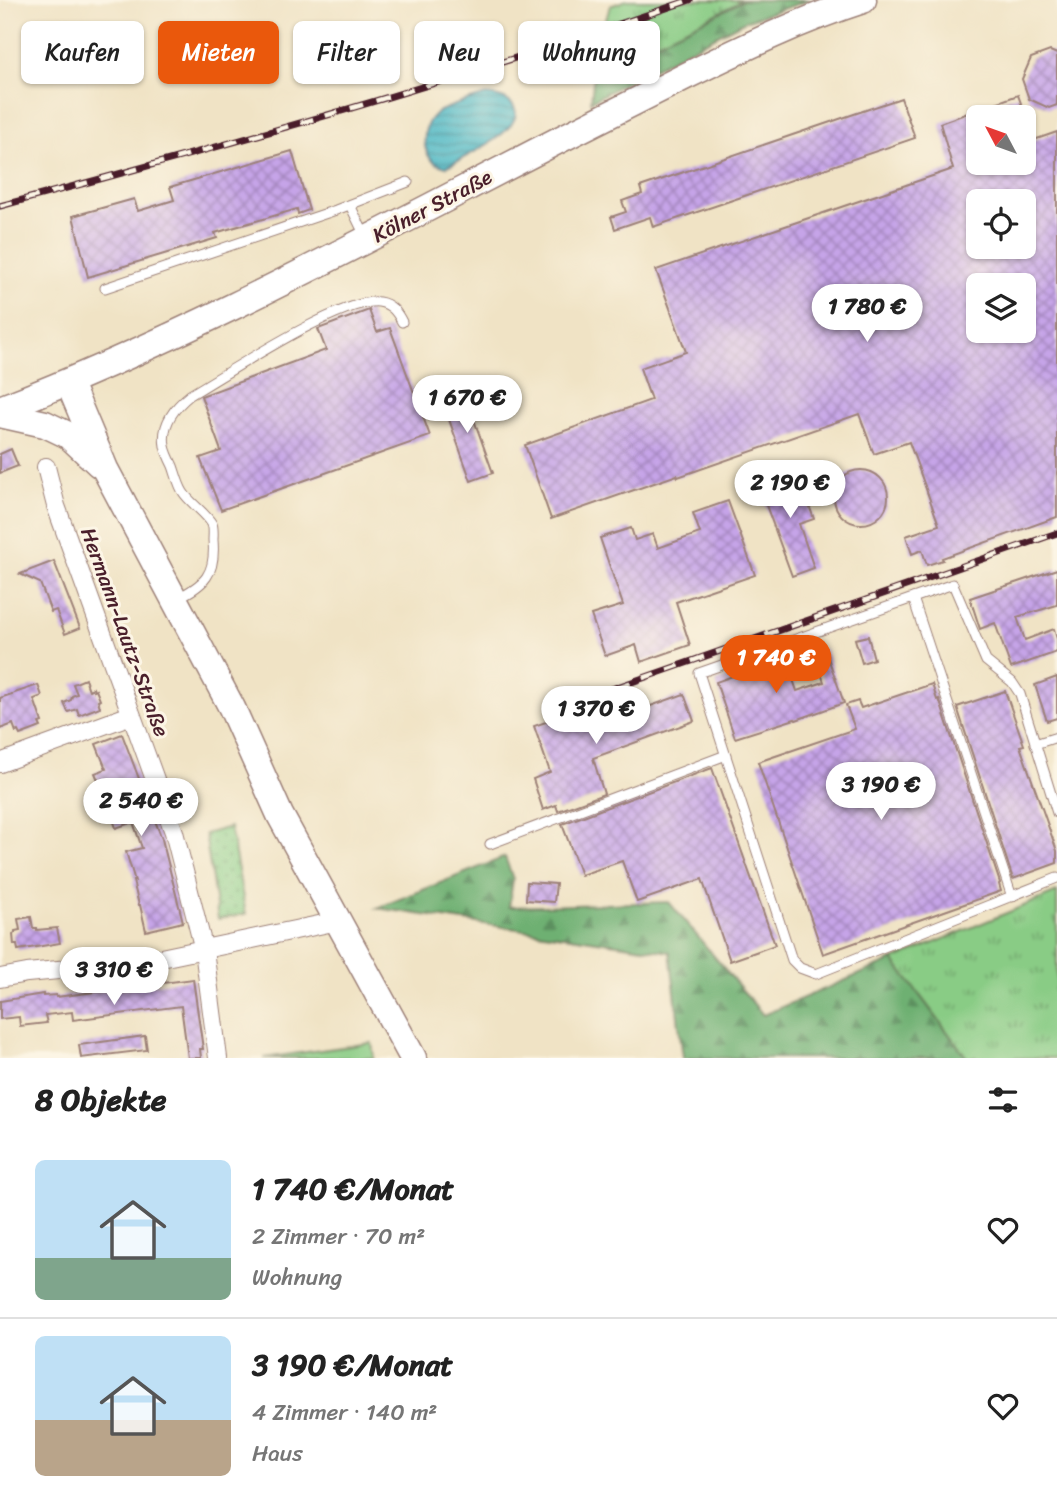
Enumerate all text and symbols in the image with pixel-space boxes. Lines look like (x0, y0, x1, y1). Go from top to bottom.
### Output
chip: Kaufen (21, 21, 144, 84)
chip: Mieten (158, 21, 279, 84)
chip: Filter (293, 21, 400, 84)
chip: Neu (414, 21, 504, 84)
chip: Wohnung (518, 21, 660, 84)
north arrow (966, 105, 1036, 175)
map controls (966, 105, 1036, 343)
street label: Kölner Straße (365, 158, 499, 254)
button: locate (966, 189, 1036, 259)
button: layers (966, 273, 1036, 343)
pin: 1 780 € (802, 284, 932, 344)
text: 1 780 € (828, 286, 906, 327)
pin: 1 670 € (402, 376, 532, 435)
text: 1 670 € (428, 377, 506, 418)
pin: 2 190 € (725, 461, 855, 520)
text: 2 190 € (750, 462, 830, 503)
street label: Hermann-Lautz-Straße (69, 522, 181, 742)
pin: 1 740 € (711, 636, 841, 695)
text: 1 740 € (736, 637, 816, 678)
pin: 1 370 € (531, 686, 661, 746)
text: 1 370 € (557, 688, 635, 729)
pin: 3 190 € (816, 762, 946, 822)
text: 3 190 € (842, 764, 920, 805)
pin: 2 540 € (76, 778, 206, 838)
text: 2 540 € (99, 780, 183, 821)
pin: 3 310 € (49, 948, 179, 1007)
text: 3 310 € (76, 949, 152, 990)
text: 8 Objekte (35, 1073, 166, 1127)
icon: filters (984, 1081, 1022, 1119)
text: 1 740 €/Monat (252, 1162, 454, 1216)
icon: home (91, 1188, 175, 1272)
icon: heart (984, 1211, 1022, 1249)
text: 2 Zimmer · 70 m² (252, 1216, 425, 1257)
text: Wohnung (252, 1257, 342, 1298)
text: 3 190 €/Monat (252, 1338, 453, 1392)
icon: home (91, 1364, 175, 1448)
icon: heart (984, 1387, 1022, 1425)
text: 4 Zimmer · 140 m² (252, 1392, 437, 1433)
text: Haus (252, 1433, 303, 1474)

